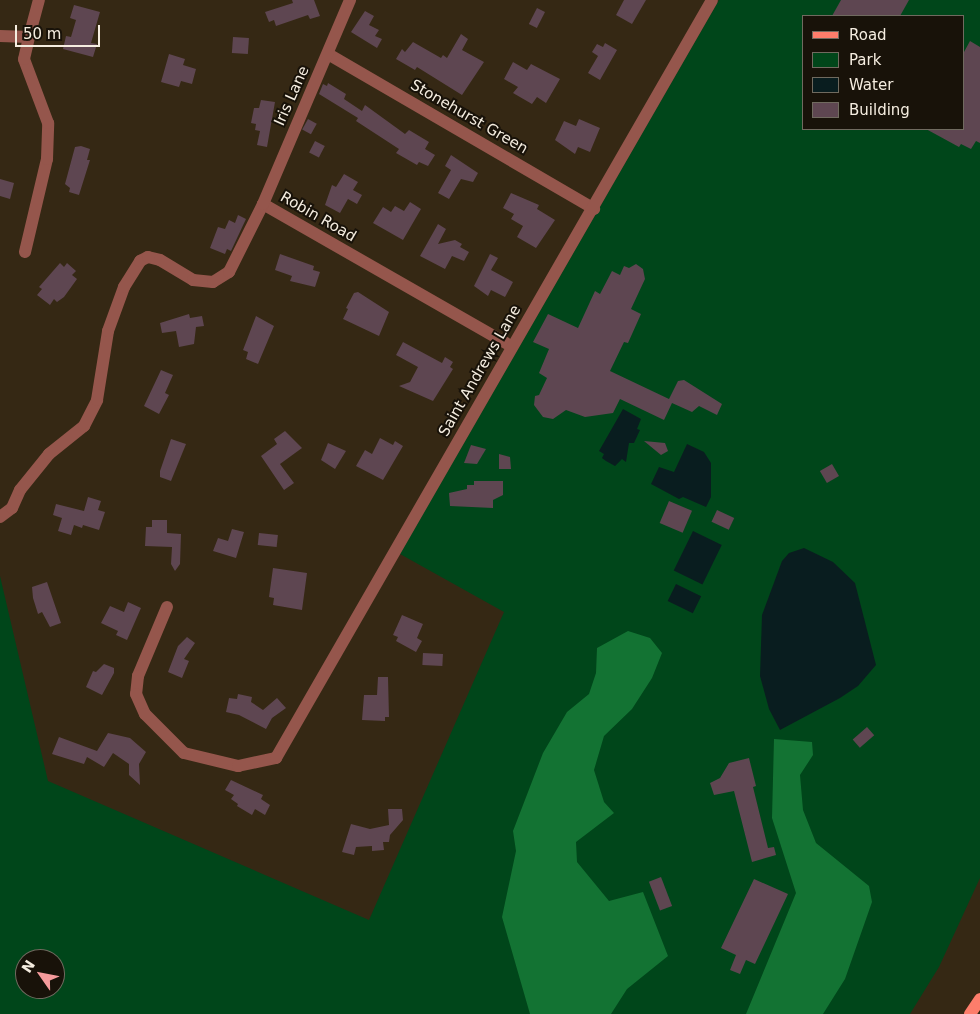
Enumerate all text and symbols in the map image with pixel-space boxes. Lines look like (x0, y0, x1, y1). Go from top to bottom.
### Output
scale bar (18, 15, 102, 47)
legend (802, 15, 965, 130)
text: 50 m (23, 25, 61, 43)
text: Road (849, 26, 887, 44)
text: Park (849, 51, 881, 69)
street label: Iris Lane (271, 63, 313, 129)
street label: Stonehurst Green (407, 76, 531, 158)
text: Water (849, 76, 893, 94)
text: Building (849, 101, 910, 119)
street label: Robin Road (277, 188, 359, 246)
street label: Saint Andrews Lane (435, 302, 525, 440)
north arrow (15, 949, 65, 999)
text: N (18, 957, 38, 976)

